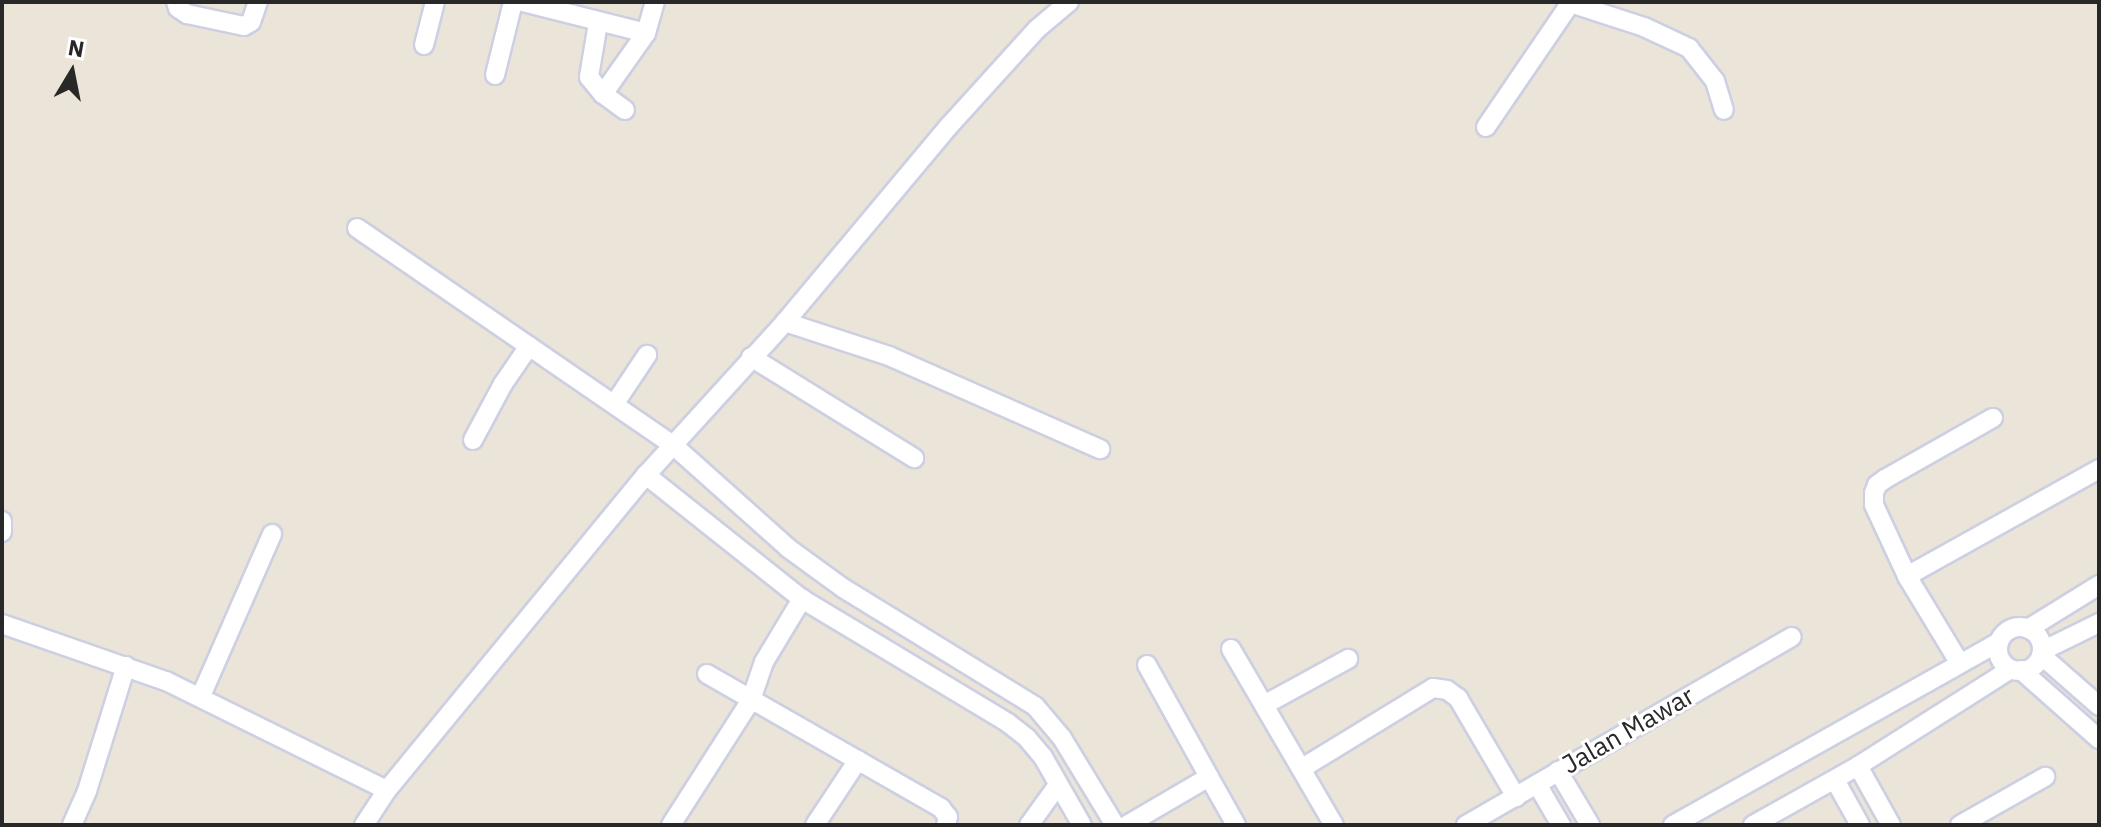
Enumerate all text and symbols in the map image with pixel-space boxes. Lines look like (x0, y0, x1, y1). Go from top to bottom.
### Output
north arrow (32, 32, 112, 112)
text: N (66, 32, 87, 64)
street label: Jalan Mawar (1557, 680, 1699, 780)

